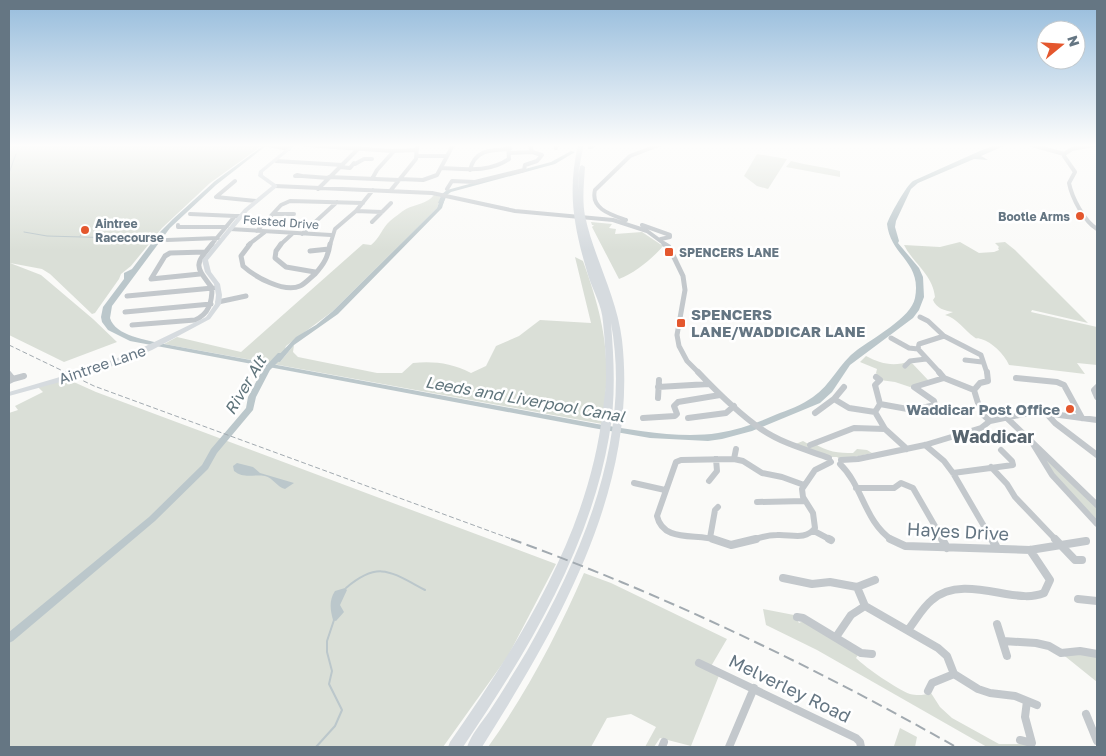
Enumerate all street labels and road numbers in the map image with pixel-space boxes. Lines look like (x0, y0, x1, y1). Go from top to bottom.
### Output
street label: Felsted Drive (243, 212, 319, 232)
street label: Aintree Lane (56, 341, 148, 387)
street label: Hayes Drive (906, 517, 1010, 545)
street label: Melverley Road (725, 649, 855, 727)

